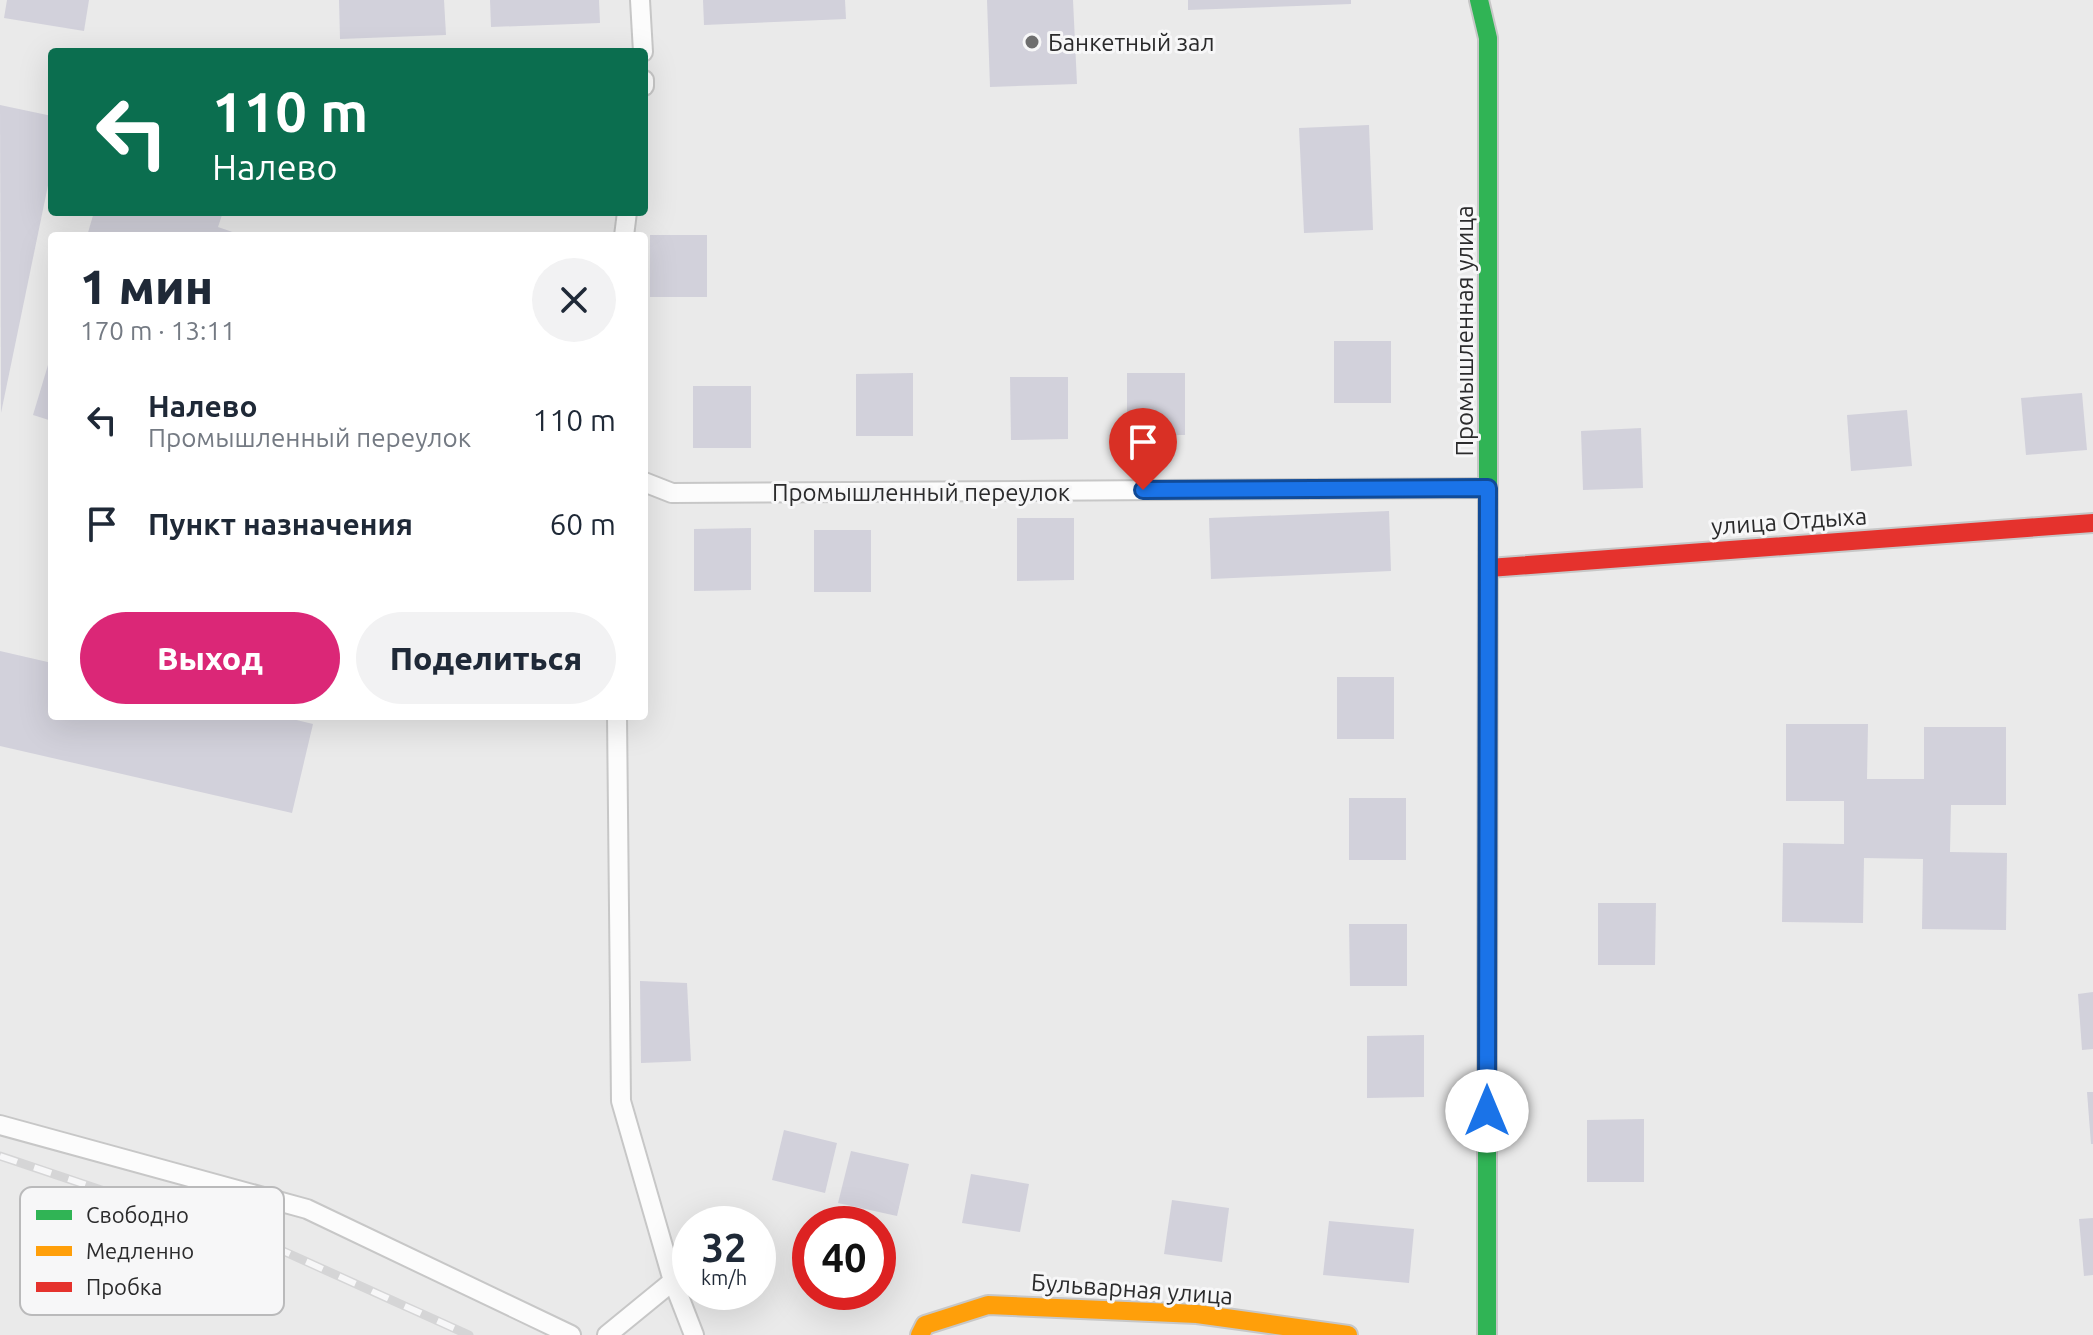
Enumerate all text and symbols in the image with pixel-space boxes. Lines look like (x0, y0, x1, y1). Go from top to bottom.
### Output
place label: Банкетный зал (1048, 29, 1215, 56)
marker: Банкетный зал (1023, 33, 1041, 51)
icon: left (80, 80, 184, 184)
text: 110 m (212, 80, 368, 143)
text: Налево (212, 146, 337, 187)
street label: Промышленная улица (1451, 205, 1478, 457)
button: close (532, 258, 616, 342)
text: 1 мин (80, 259, 213, 313)
text: 170 m · 13:11 (80, 316, 236, 345)
text: Налево (148, 389, 258, 423)
icon: left (80, 398, 124, 442)
text: 110 m (532, 403, 616, 437)
pin (1109, 408, 1177, 490)
icon: arrive (1121, 420, 1165, 464)
text: Промышленный переулок (148, 423, 471, 452)
street label: Промышленный переулок (772, 479, 1070, 506)
icon: arrive (80, 502, 124, 546)
street label: улица Отдыха (1710, 502, 1868, 540)
text: Пункт назначения (148, 507, 413, 541)
text: 60 m (549, 507, 616, 541)
button: Выход (80, 612, 340, 704)
button: Поделиться (356, 612, 616, 704)
position arrow (1445, 1069, 1529, 1153)
legend (20, 1187, 284, 1315)
text: Свободно (86, 1202, 189, 1227)
speed limit sign: 40 (792, 1206, 896, 1310)
text: 32 (701, 1225, 747, 1270)
text: Медленно (86, 1238, 194, 1263)
text: km/h (701, 1266, 747, 1289)
street label: Бульварная улица (1030, 1268, 1234, 1310)
text: Пробка (86, 1274, 162, 1299)

